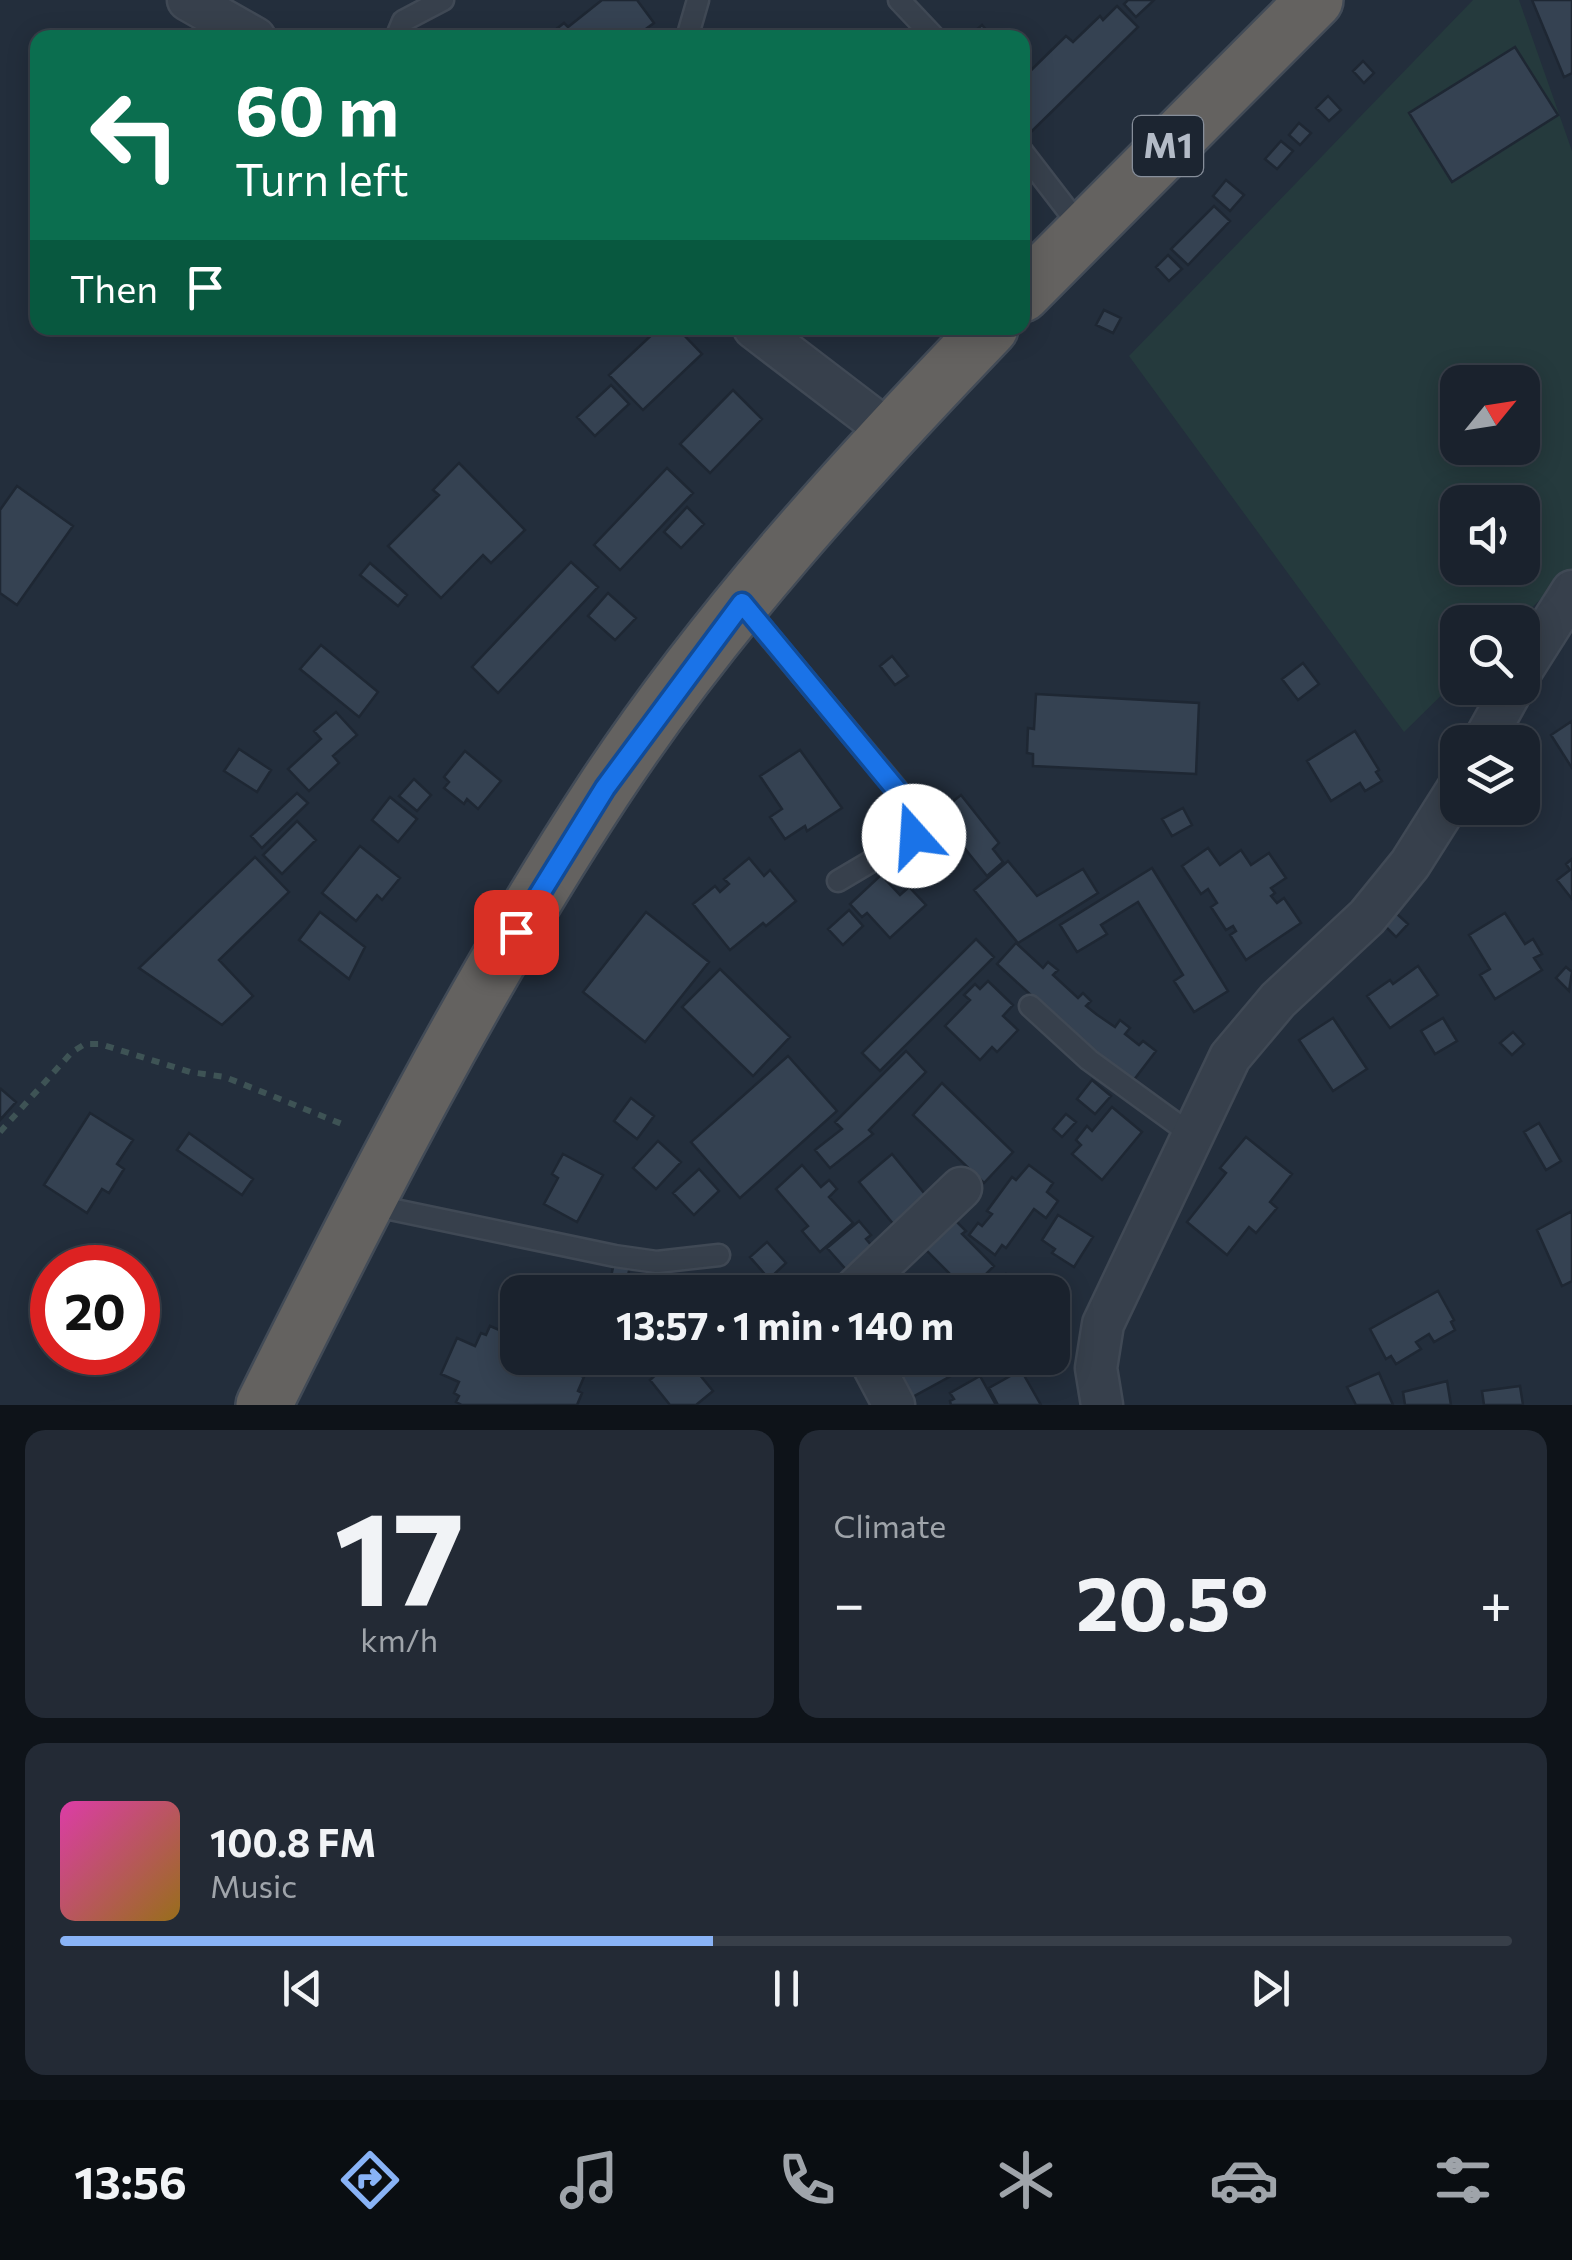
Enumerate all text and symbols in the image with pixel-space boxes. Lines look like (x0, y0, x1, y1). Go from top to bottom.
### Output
text: 60 m (235, 65, 399, 150)
icon: left (70, 70, 200, 200)
road number: M1 (1133, 116, 1203, 176)
text: Turn left (235, 150, 409, 205)
icon: arrive (178, 260, 233, 315)
text: Then (70, 264, 158, 311)
north arrow (1440, 365, 1540, 465)
map controls (1440, 365, 1540, 825)
button: sound (1440, 485, 1540, 585)
button: search (1440, 605, 1540, 705)
button: layers (1440, 725, 1540, 825)
position arrow (862, 784, 966, 888)
pin (474, 890, 559, 975)
icon: arrive (489, 905, 544, 960)
speed limit sign: 20 (30, 1245, 160, 1375)
text: 13:57 · 1 min · 140 m (616, 1301, 954, 1348)
text: 17 (334, 1474, 464, 1633)
text: Climate (834, 1505, 946, 1545)
text: 20.5° (1076, 1555, 1268, 1646)
text: − (834, 1568, 865, 1635)
text: + (1480, 1568, 1512, 1635)
text: km/h (360, 1619, 438, 1659)
text: 100.8 FM (210, 1818, 376, 1865)
text: Music (210, 1865, 297, 1905)
icon: previous (275, 1961, 330, 2016)
icon: pause (759, 1961, 814, 2016)
icon: next (1243, 1961, 1298, 2016)
icon: directions (335, 2145, 405, 2215)
icon: music (554, 2145, 624, 2215)
icon: phone (772, 2145, 842, 2215)
icon: climate (991, 2145, 1061, 2215)
icon: car (1209, 2145, 1279, 2215)
icon: filters (1428, 2145, 1498, 2215)
text: 13:56 (74, 2153, 187, 2208)

